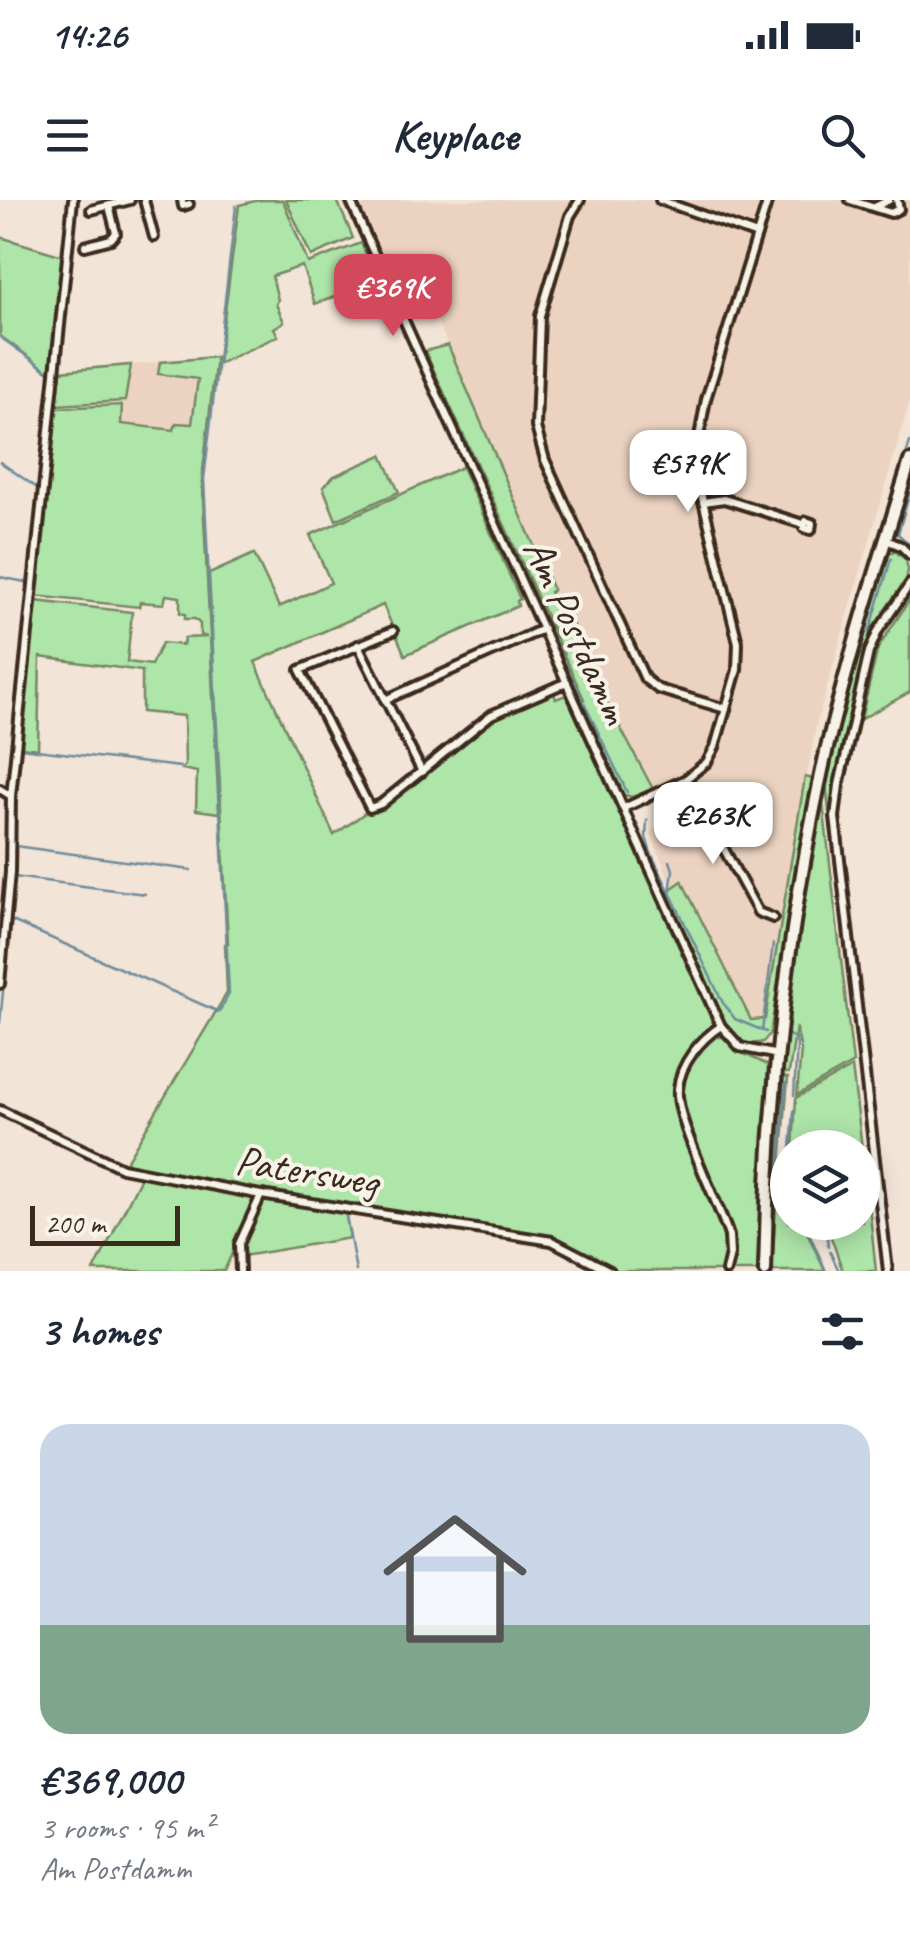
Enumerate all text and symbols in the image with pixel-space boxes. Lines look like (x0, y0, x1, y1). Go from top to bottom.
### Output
text: 14:26 (50, 12, 127, 59)
text: Keyplace (392, 107, 518, 164)
icon: menu (40, 108, 95, 163)
icon: search (815, 108, 870, 163)
pin: €369K (323, 254, 463, 339)
text: €369K (356, 266, 430, 307)
pin: €579K (618, 430, 758, 515)
text: €579K (652, 442, 724, 483)
street label: Am Postdamm (511, 530, 644, 734)
pin: €263K (643, 782, 783, 867)
text: €263K (676, 794, 750, 835)
map controls (770, 1130, 880, 1240)
button: layers (770, 1130, 880, 1240)
street label: Patersweg (232, 1134, 385, 1209)
scale bar (30, 1201, 180, 1246)
text: 200 m (45, 1206, 105, 1241)
icon: filters (815, 1304, 870, 1359)
text: 3 homes (40, 1305, 159, 1358)
icon: home (365, 1489, 545, 1669)
text: €369,000 (40, 1754, 181, 1807)
text: 3 rooms · 95 m² (40, 1807, 213, 1848)
text: Am Postdamm (40, 1848, 191, 1889)

